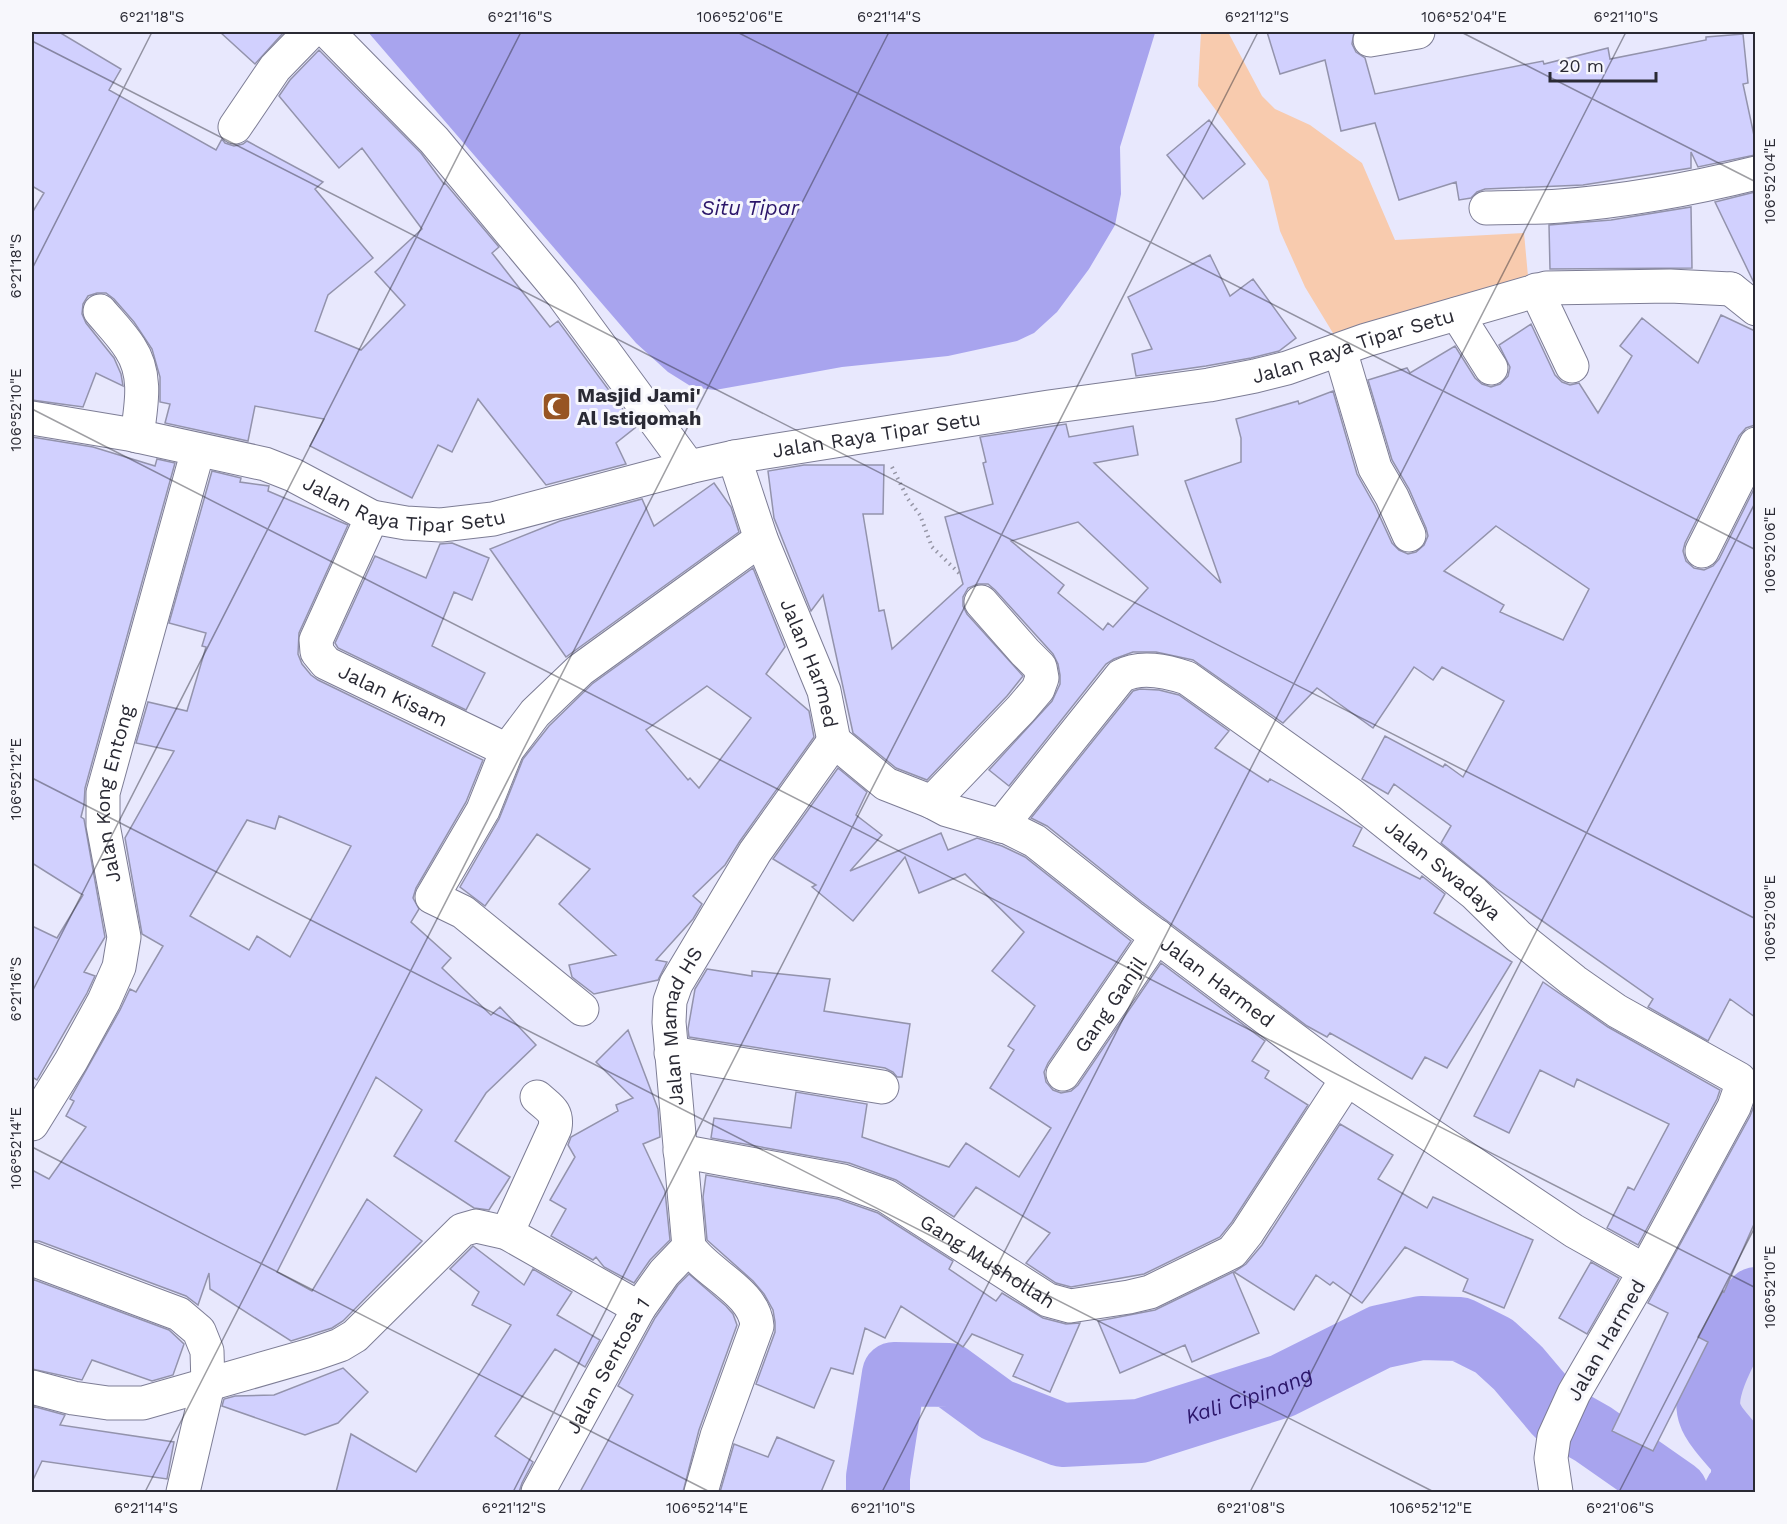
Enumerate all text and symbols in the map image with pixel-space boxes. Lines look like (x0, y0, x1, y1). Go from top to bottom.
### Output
text: 6°21'18"S (120, 8, 184, 26)
text: 6°21'16"S (488, 8, 552, 26)
text: 106°52'06"E (697, 8, 783, 26)
text: 6°21'14"S (857, 8, 921, 26)
text: 6°21'12"S (1225, 8, 1289, 26)
text: 106°52'04"E (1421, 8, 1507, 26)
text: 6°21'10"S (1594, 8, 1658, 26)
scale bar (1550, 45, 1656, 83)
text: 20 m (1559, 55, 1604, 76)
text: 106°52'04"E (1761, 138, 1779, 224)
water label: Situ Tipar (701, 195, 800, 220)
text: 6°21'18"S (7, 234, 25, 298)
street label: Jalan Raya Tipar Setu (1250, 303, 1457, 388)
text: 106°52'10"E (7, 369, 25, 451)
place label: Masjid Jami' Al Istiqomah (577, 383, 701, 430)
mosque icon: Masjid Jami' Al Istiqomah (540, 391, 572, 423)
street label: Jalan Raya Tipar Setu (770, 406, 982, 463)
street label: Jalan Raya Tipar Setu (299, 471, 508, 537)
text: 106°52'06"E (1761, 507, 1779, 593)
street label: Jalan Harmed (775, 595, 843, 730)
street label: Jalan Kisam (335, 659, 452, 732)
street label: Jalan Kong Entong (91, 702, 139, 885)
text: 106°52'12"E (7, 738, 25, 820)
street label: Jalan Swadaya (1380, 814, 1506, 925)
text: 106°52'08"E (1761, 875, 1779, 961)
street label: Jalan Harmed (1156, 931, 1279, 1032)
street label: Jalan Mamad HS (657, 942, 708, 1107)
street label: Gang Ganjil (1069, 952, 1151, 1057)
text: 6°21'16"S (7, 957, 25, 1021)
text: 106°52'14"E (7, 1107, 25, 1189)
street label: Gang Mushollah (916, 1209, 1060, 1313)
text: 106°52'10"E (1761, 1246, 1779, 1328)
street label: Jalan Harmed (1562, 1275, 1650, 1405)
street label: Jalan Sentosa 1 (560, 1293, 655, 1438)
water label: Kali Cipinang (1182, 1360, 1317, 1428)
text: 6°21'14"S (114, 1499, 178, 1517)
text: 6°21'12"S (482, 1499, 546, 1517)
text: 106°52'14"E (666, 1499, 748, 1517)
text: 6°21'10"S (851, 1499, 915, 1517)
text: 6°21'08"S (1217, 1499, 1285, 1517)
text: 106°52'12"E (1390, 1499, 1472, 1517)
text: 6°21'06"S (1586, 1499, 1654, 1517)

